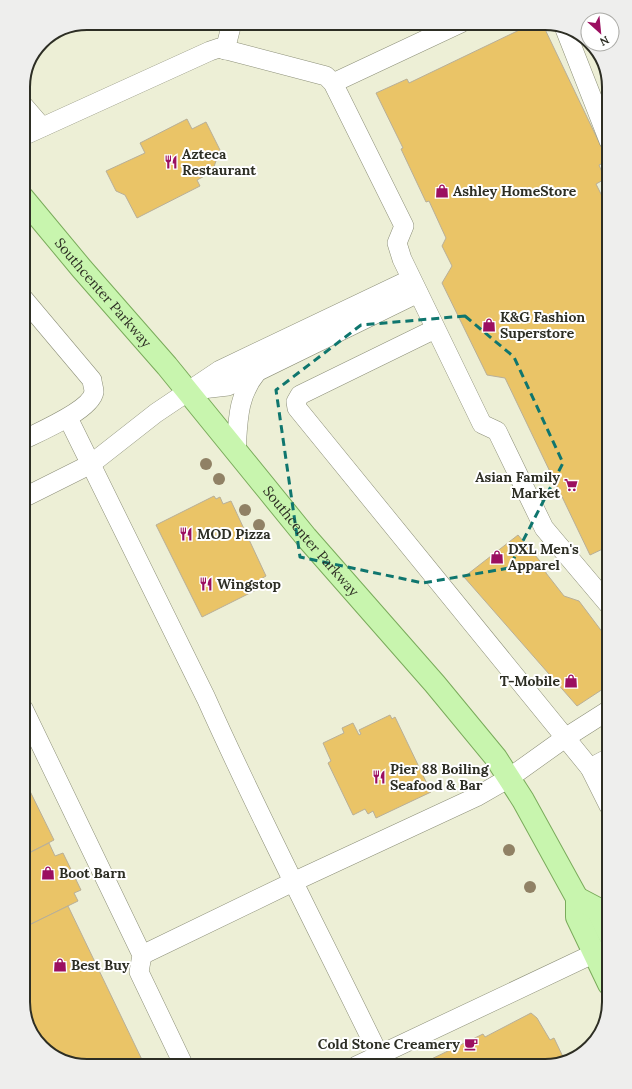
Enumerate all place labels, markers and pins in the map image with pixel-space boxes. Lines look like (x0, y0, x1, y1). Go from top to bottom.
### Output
place label: Azteca Restaurant (182, 145, 256, 179)
restaurant icon: Azteca Restaurant (163, 154, 179, 170)
place label: Ashley HomeStore (453, 182, 577, 200)
shop icon: Ashley HomeStore (434, 183, 450, 199)
place label: K&G Fashion Superstore (500, 308, 585, 342)
shop icon: K&G Fashion Superstore (481, 317, 497, 333)
place label: Asian Family Market (475, 468, 560, 502)
supermarket icon: Asian Family Market (563, 477, 579, 493)
place label: MOD Pizza (197, 525, 271, 543)
restaurant icon: MOD Pizza (178, 526, 194, 542)
place label: DXL Men's Apparel (508, 540, 579, 574)
shop icon: DXL Men's Apparel (489, 549, 505, 565)
place label: Wingstop (217, 575, 281, 593)
restaurant icon: Wingstop (198, 576, 214, 592)
place label: T-Mobile (500, 672, 560, 690)
shop icon: T-Mobile (563, 673, 579, 689)
place label: Pier 88 Boiling Seafood & Bar (390, 760, 490, 794)
restaurant icon: Pier 88 Boiling Seafood & Bar (371, 769, 387, 785)
place label: Boot Barn (59, 864, 126, 882)
shop icon: Boot Barn (40, 865, 56, 881)
place label: Best Buy (71, 956, 130, 974)
shop icon: Best Buy (52, 957, 68, 973)
place label: Cold Stone Creamery (318, 1035, 460, 1053)
cafe icon: Cold Stone Creamery (463, 1036, 479, 1052)

